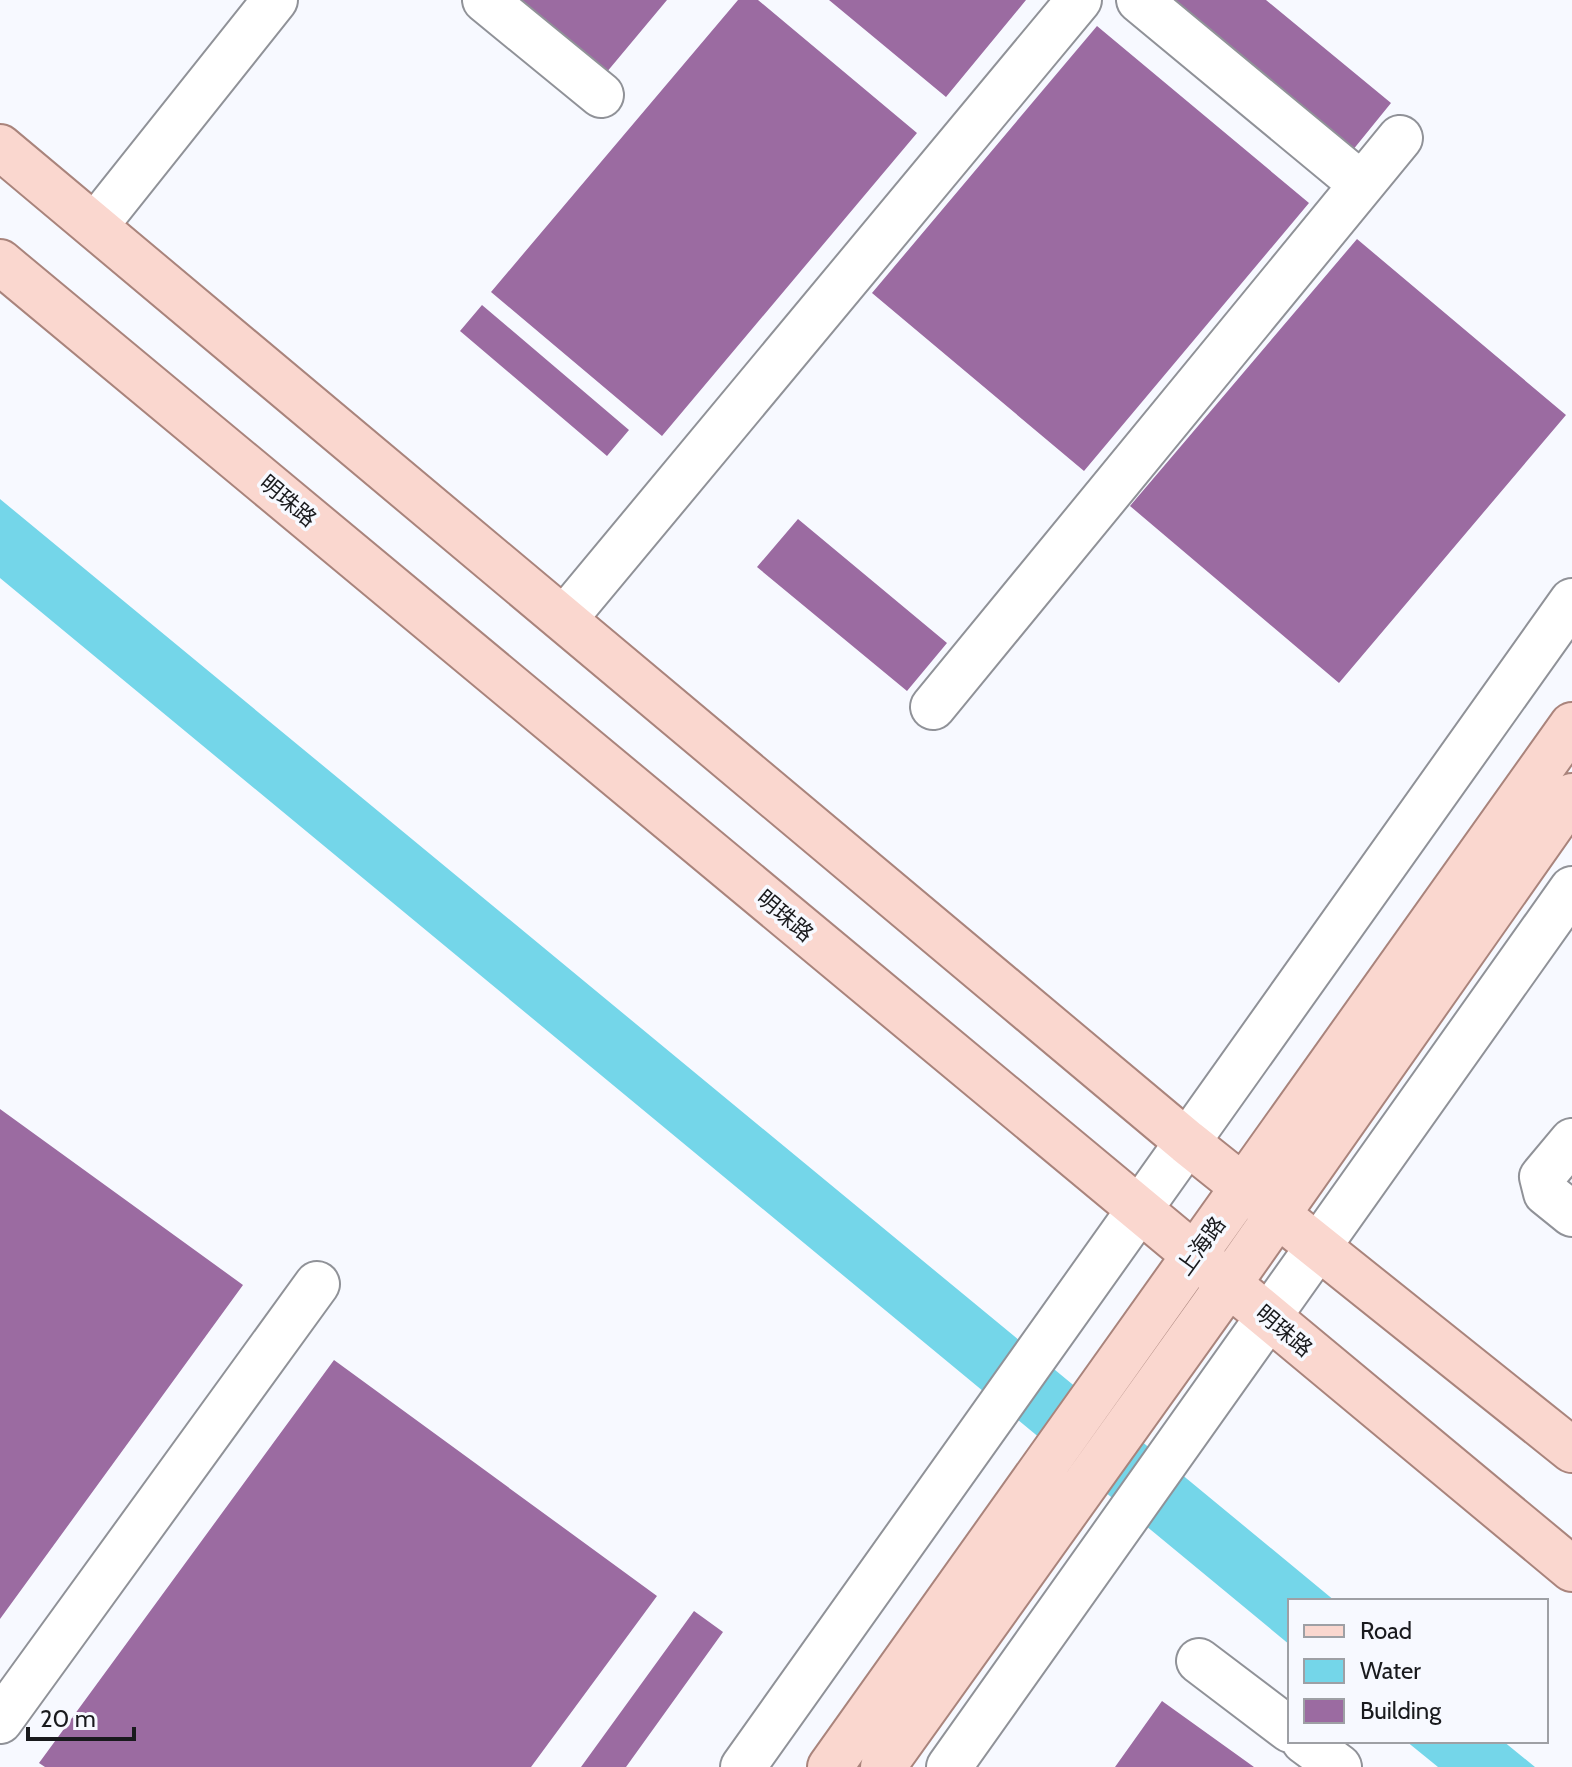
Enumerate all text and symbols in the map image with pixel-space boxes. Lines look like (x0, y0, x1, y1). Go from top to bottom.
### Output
street label: 明珠路 (254, 469, 322, 533)
street label: 明珠路 (751, 884, 819, 948)
street label: 上海路 (1171, 1211, 1231, 1281)
street label: 明珠路 (1250, 1299, 1318, 1363)
legend (1288, 1599, 1548, 1743)
text: Road (1360, 1616, 1412, 1645)
text: Water (1360, 1656, 1421, 1685)
scale bar (28, 1691, 134, 1741)
text: Building (1360, 1696, 1442, 1725)
text: 20 m (40, 1704, 96, 1733)

